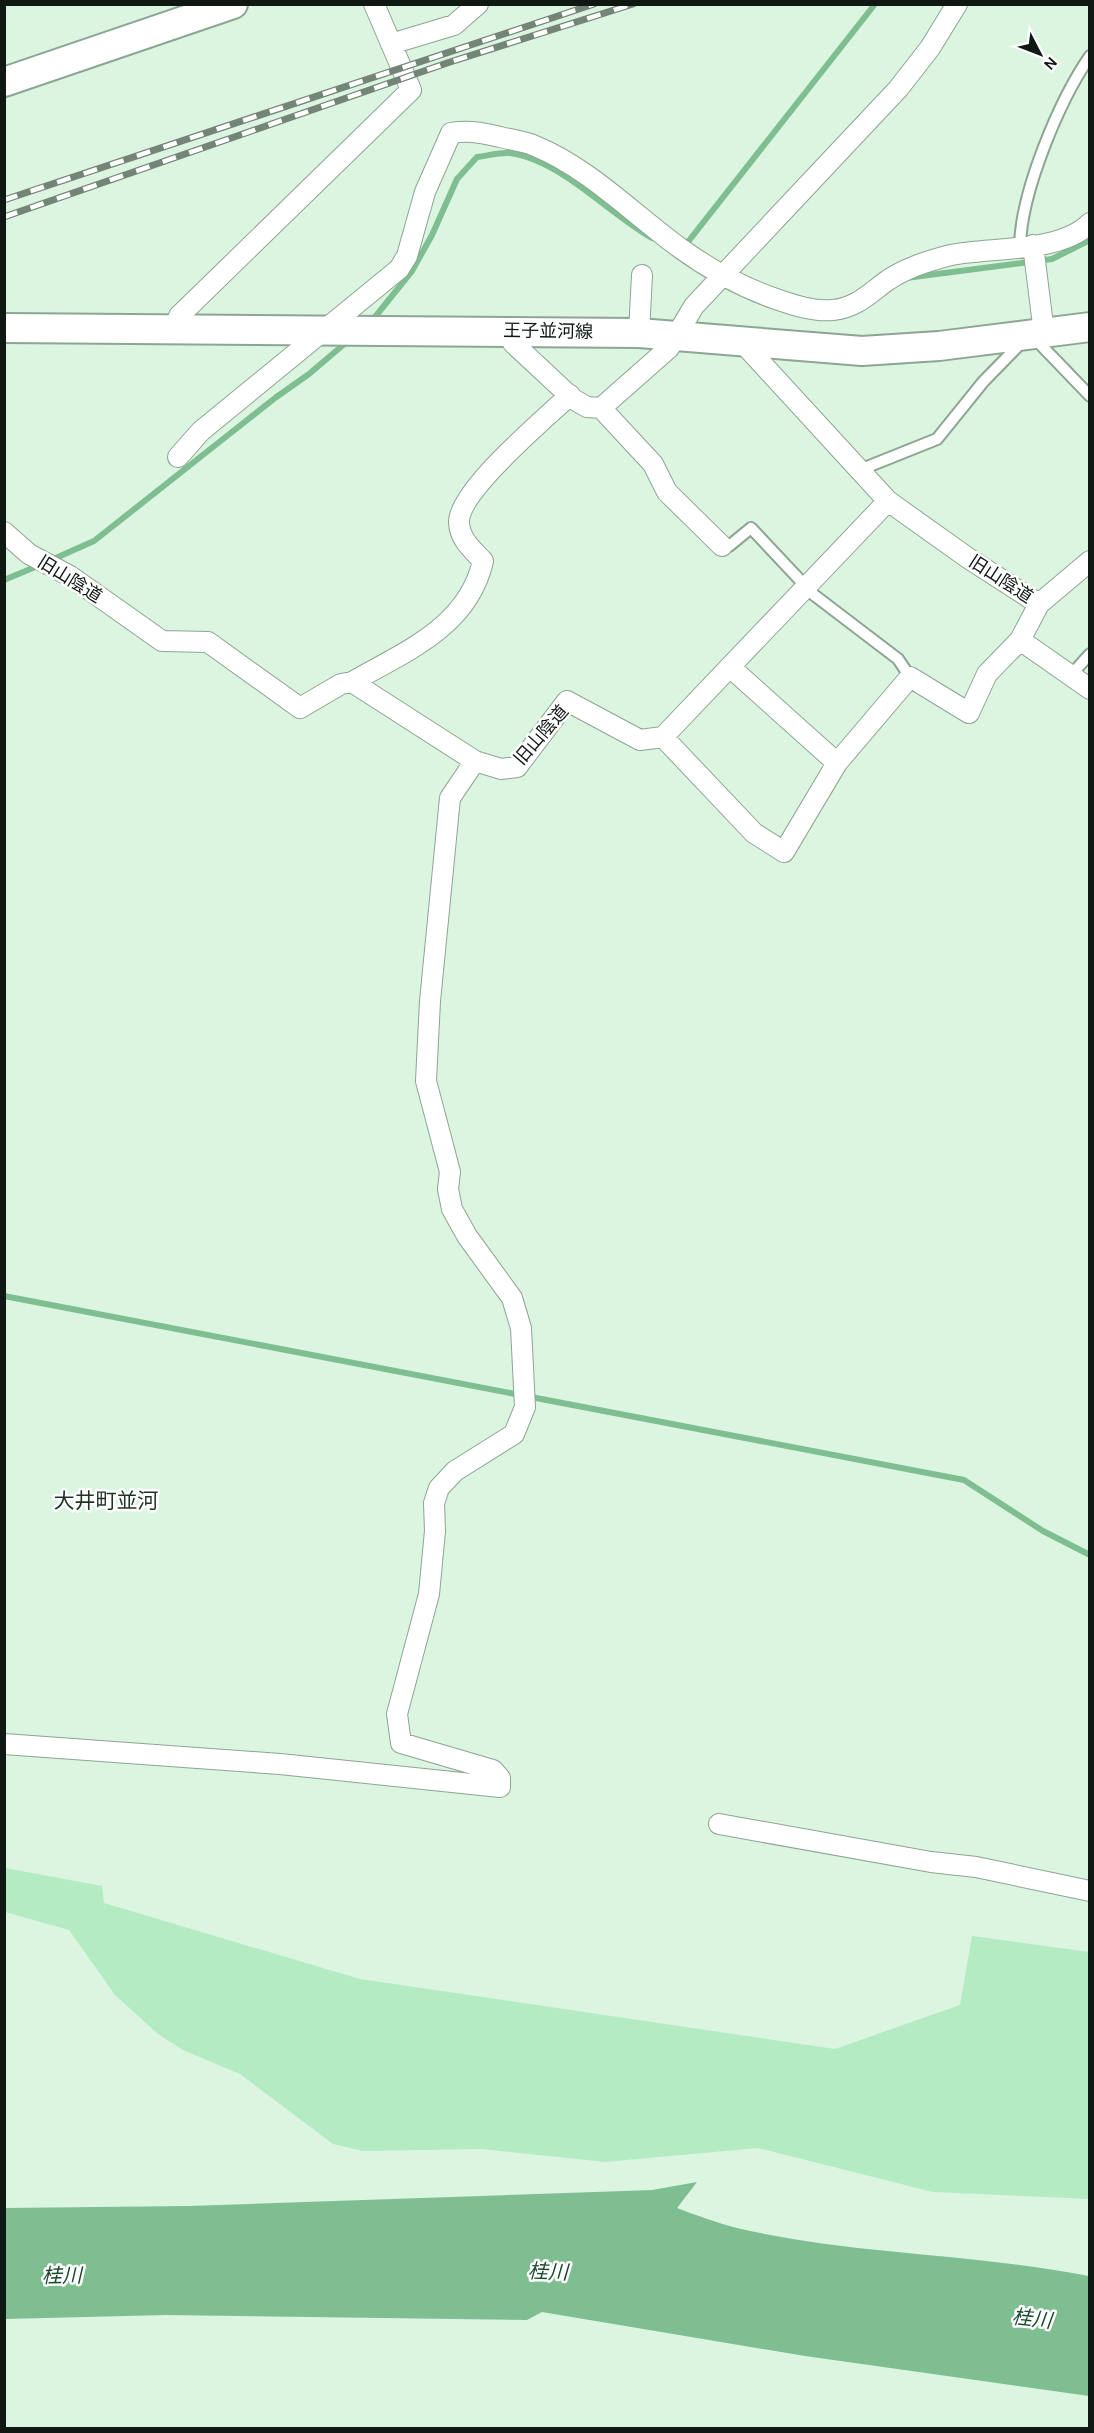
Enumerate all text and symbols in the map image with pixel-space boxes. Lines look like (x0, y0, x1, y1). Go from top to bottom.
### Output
north arrow (1010, 24, 1070, 84)
text: N (1040, 53, 1062, 74)
street label: 王子並河線 (503, 319, 593, 343)
street label: 旧山陰道 (965, 550, 1037, 608)
street label: 旧山陰道 (34, 551, 106, 607)
street label: 旧山陰道 (509, 701, 573, 769)
district label: 大井町並河 (54, 1489, 159, 1513)
water label: 桂川 (528, 2260, 570, 2284)
water label: 桂川 (42, 2264, 84, 2288)
water label: 桂川 (1011, 2305, 1055, 2333)

